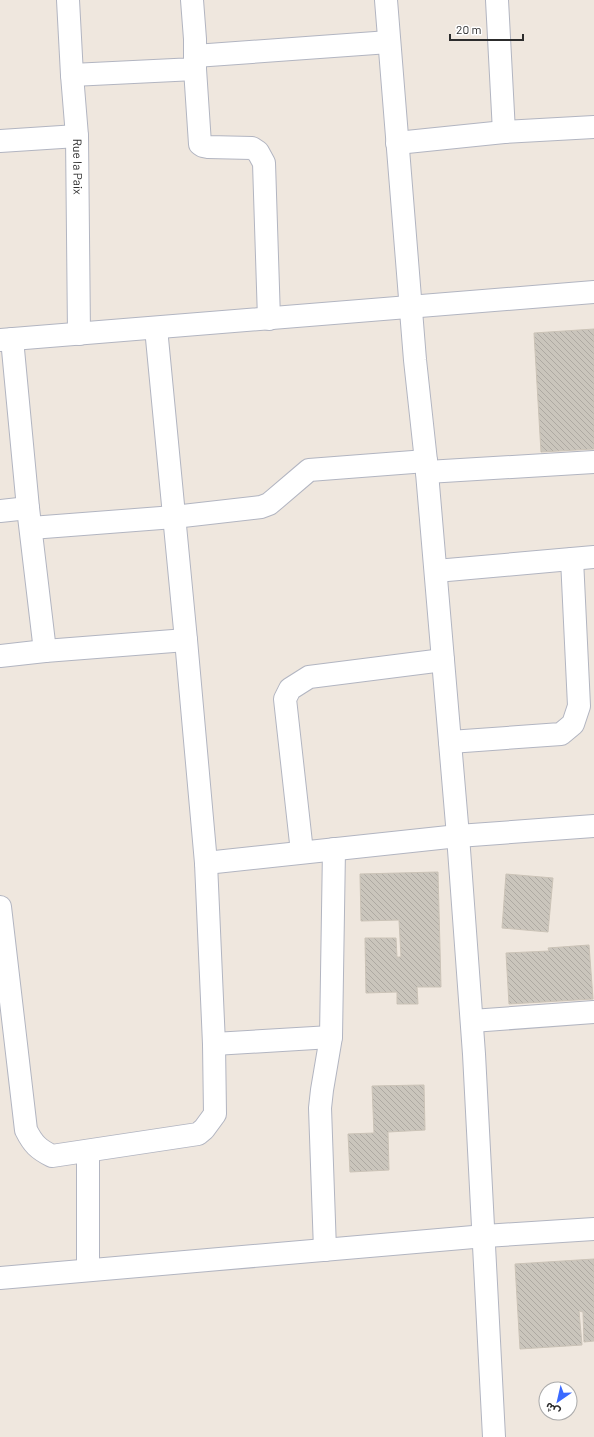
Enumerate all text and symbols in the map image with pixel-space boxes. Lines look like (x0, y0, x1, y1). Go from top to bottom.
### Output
scale bar (450, 16, 523, 42)
text: 20 m (456, 22, 482, 36)
street label: Rue la Paix (71, 139, 86, 195)
north arrow (538, 1381, 578, 1421)
text: ش (542, 1399, 563, 1419)

